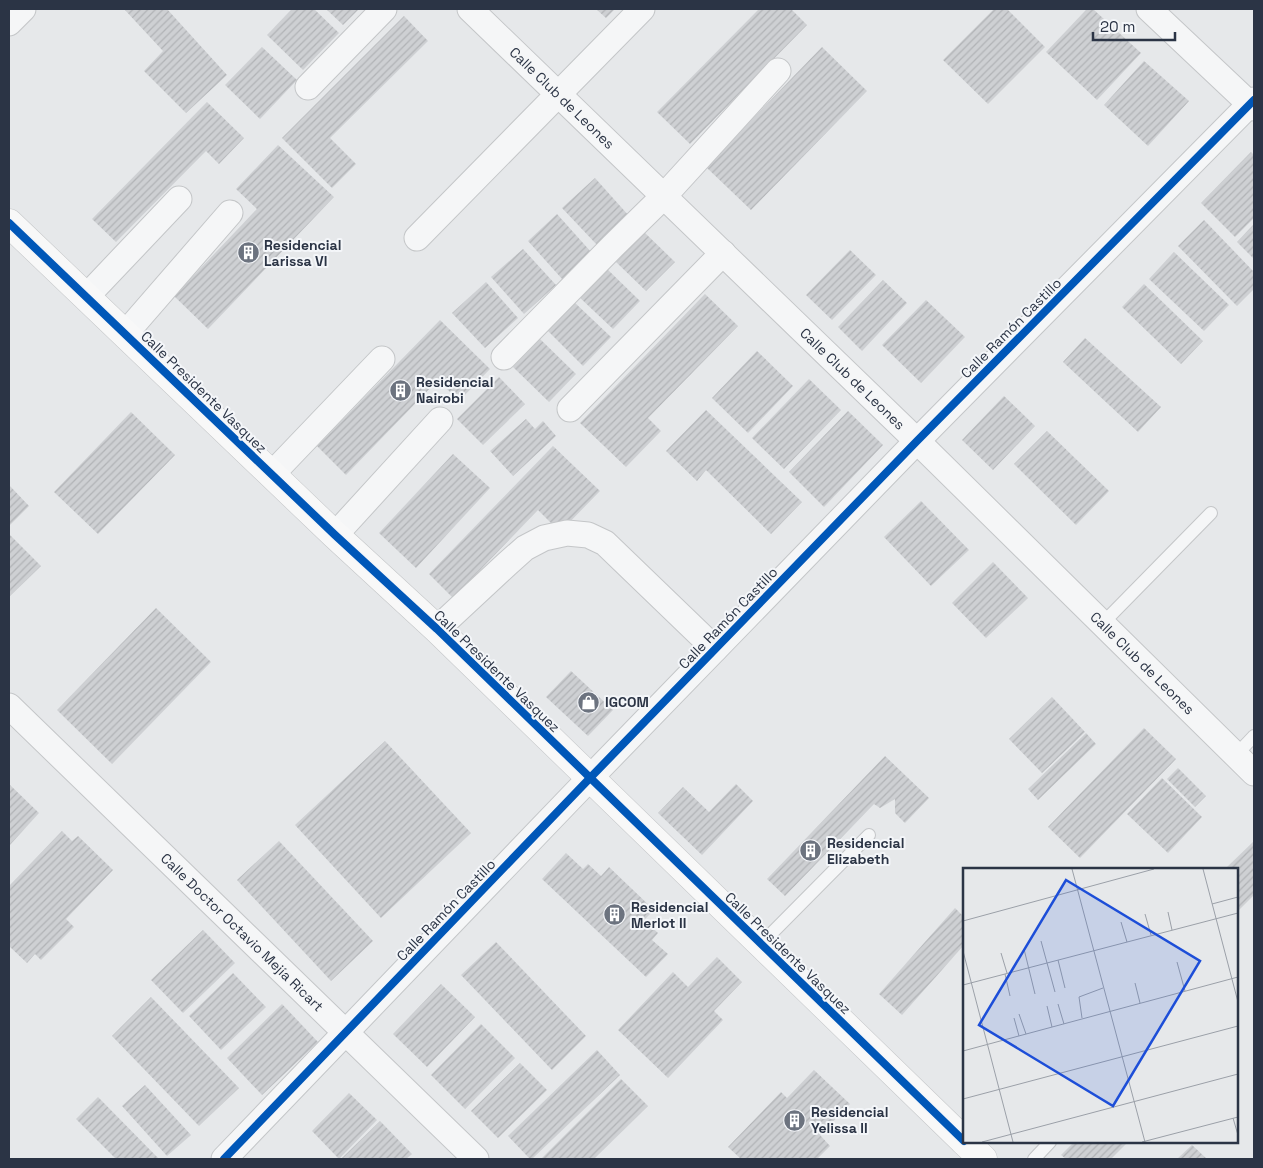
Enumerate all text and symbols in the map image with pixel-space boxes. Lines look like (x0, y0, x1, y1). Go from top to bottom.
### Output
scale bar (1093, 10, 1176, 42)
text: 20 m (1100, 17, 1135, 36)
street label: Calle Club de Leones (506, 43, 618, 153)
place label: Residencial Larissa VI (264, 236, 341, 270)
building icon: Residencial Larissa VI (236, 241, 260, 265)
street label: Calle Ramón Castillo (957, 274, 1065, 382)
street label: Calle Club de Leones (796, 324, 909, 434)
street label: Calle Presidente Vasquez (137, 327, 271, 457)
place label: Residencial Nairobi (416, 373, 493, 407)
building icon: Residencial Nairobi (388, 378, 412, 402)
street label: Calle Ramón Castillo (675, 563, 781, 673)
street label: Calle Presidente Vasquez (430, 606, 564, 736)
street label: Calle Club de Leones (1086, 608, 1198, 718)
shop icon: IGCOM (577, 690, 601, 714)
place label: IGCOM (605, 693, 649, 711)
place label: Residencial Elizabeth (827, 834, 904, 868)
building icon: Residencial Elizabeth (799, 839, 823, 863)
street label: Calle Doctor Octavio Mejía Ricart (157, 849, 327, 1015)
street label: Calle Ramón Castillo (393, 855, 499, 965)
inset map (963, 868, 1238, 1143)
street label: Calle Presidente Vasquez (721, 888, 855, 1018)
place label: Residencial Merlot II (631, 898, 708, 932)
building icon: Residencial Merlot II (603, 903, 627, 927)
place label: Residencial Yelissa II (811, 1103, 888, 1137)
building icon: Residencial Yelissa II (783, 1108, 807, 1132)

